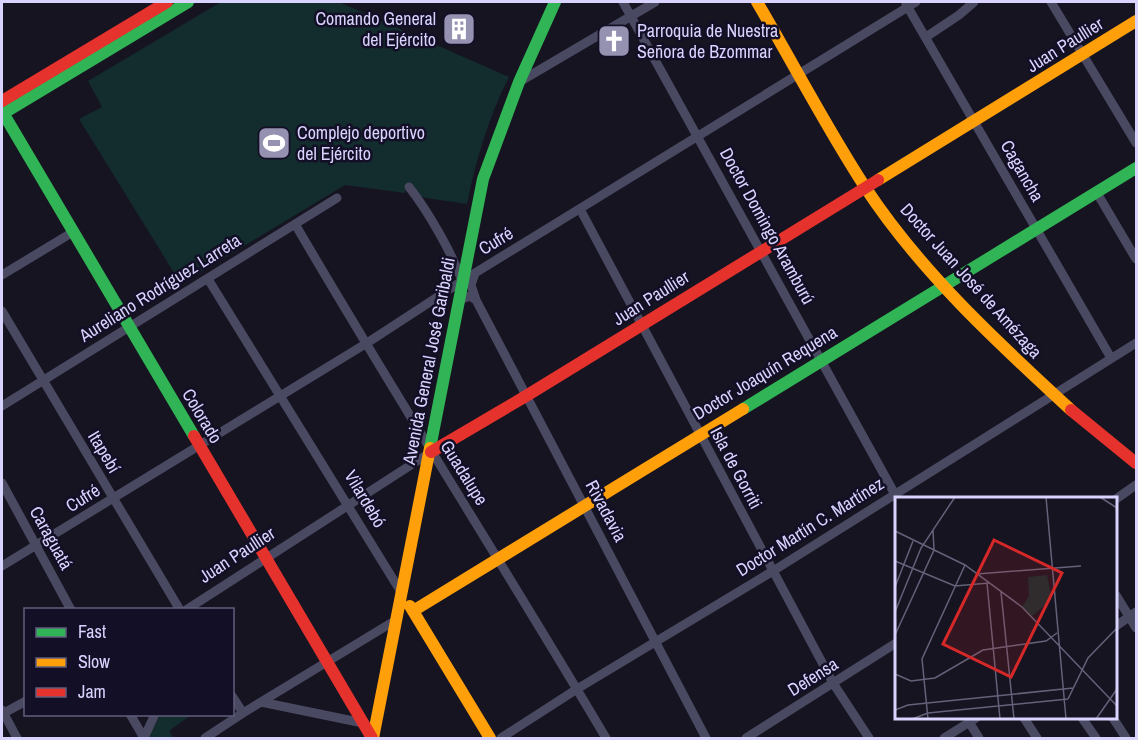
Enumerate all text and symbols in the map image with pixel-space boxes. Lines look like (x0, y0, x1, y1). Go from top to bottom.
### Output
place label: Comando General del Ejército (315, 6, 436, 52)
building icon: Comando General del Ejército (441, 11, 477, 47)
street label: Juan Paullier (1022, 11, 1108, 78)
place label: Parroquia de Nuestra Señora de Bzommar (637, 18, 778, 64)
church icon: Parroquia de Nuestra Señora de Bzommar (596, 23, 632, 59)
place label: Complejo deportivo del Ejército (297, 120, 425, 166)
sports icon: Complejo deportivo del Ejército (256, 125, 292, 161)
street label: Cagancha (995, 135, 1050, 206)
street label: Doctor Domingo Aramburú (714, 143, 821, 309)
street label: Doctor Juan José de Amézaga (895, 198, 1048, 364)
street label: Cufré (474, 221, 518, 261)
street label: Aureliano Rodríguez Larreta (73, 228, 245, 348)
street label: Avenida General José Garibaldi (396, 255, 461, 468)
street label: Juan Paullier (608, 264, 694, 331)
street label: Doctor Joaquín Requena (688, 320, 842, 426)
street label: Colorado (176, 384, 229, 448)
street label: Isla de Gorriti (704, 422, 768, 513)
street label: Itapebí (82, 426, 127, 478)
street label: Guadalupe (435, 435, 494, 510)
street label: Vilardebó (339, 465, 392, 532)
street label: Doctor Martín C. Martínez (731, 471, 888, 582)
street label: Rivadavia (580, 476, 633, 546)
street label: Cufré (61, 477, 105, 518)
inset map (895, 497, 1117, 719)
street label: Caraguatá (24, 502, 79, 574)
street label: Juan Paullier (194, 521, 280, 589)
legend (24, 608, 234, 716)
text: Fast (78, 619, 106, 644)
text: Slow (78, 649, 110, 674)
street label: Defensa (783, 651, 843, 702)
text: Jam (78, 679, 106, 704)

